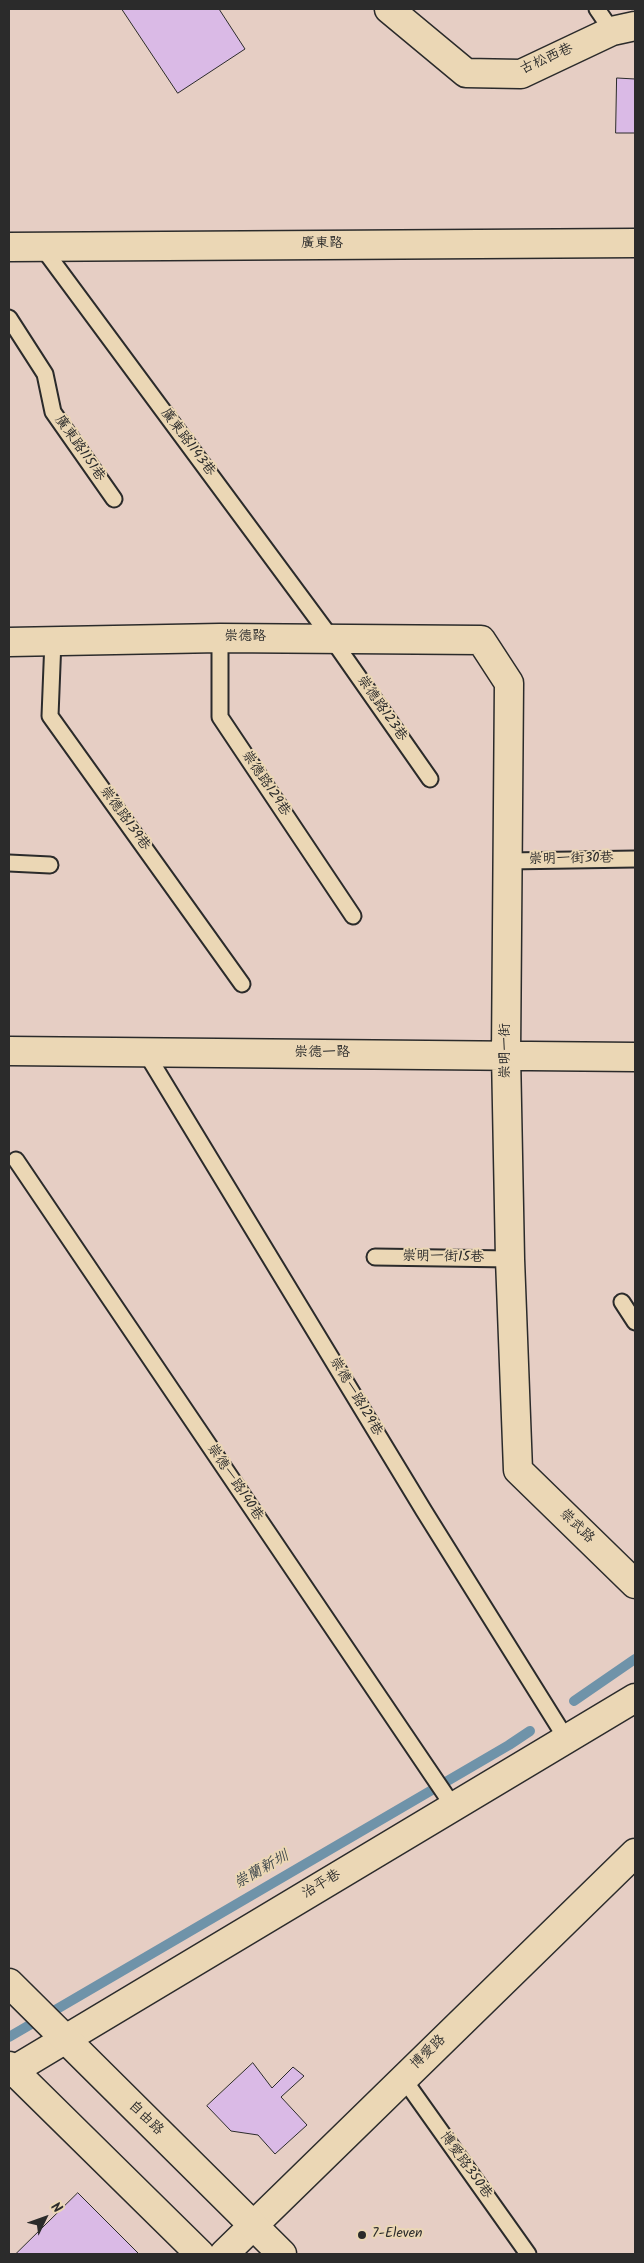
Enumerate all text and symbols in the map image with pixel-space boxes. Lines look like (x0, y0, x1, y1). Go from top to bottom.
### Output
street label: 古松西巷 (518, 41, 576, 79)
street label: 廣東路 (301, 237, 343, 253)
street label: 廣東路1143巷 (156, 406, 218, 480)
street label: 廣東路1151巷 (50, 413, 108, 485)
street label: 崇德路 (224, 630, 266, 646)
street label: 崇德路123巷 (352, 673, 410, 745)
street label: 崇德路129巷 (237, 748, 293, 820)
street label: 崇德路139巷 (95, 784, 153, 854)
street label: 崇明一街30巷 (528, 851, 614, 869)
street label: 崇明一街 (499, 1023, 515, 1079)
street label: 崇德一路 (294, 1046, 350, 1062)
street label: 崇明一街15巷 (402, 1249, 484, 1267)
street label: 崇德一路129巷 (325, 1354, 385, 1440)
street label: 崇德一路140巷 (202, 1441, 266, 1525)
street label: 崇武路 (555, 1506, 597, 1548)
water label: 崇蘭新圳 (232, 1848, 292, 1894)
street label: 治平巷 (300, 1867, 344, 1903)
street label: 博愛路 (408, 2032, 450, 2074)
street label: 自由路 (124, 2098, 166, 2140)
street label: 博愛路350巷 (435, 2129, 495, 2203)
north arrow (20, 2193, 70, 2243)
text: N (45, 2197, 67, 2219)
place label: 7-Eleven (372, 2227, 422, 2243)
marker: 7-Eleven (356, 2229, 368, 2241)

